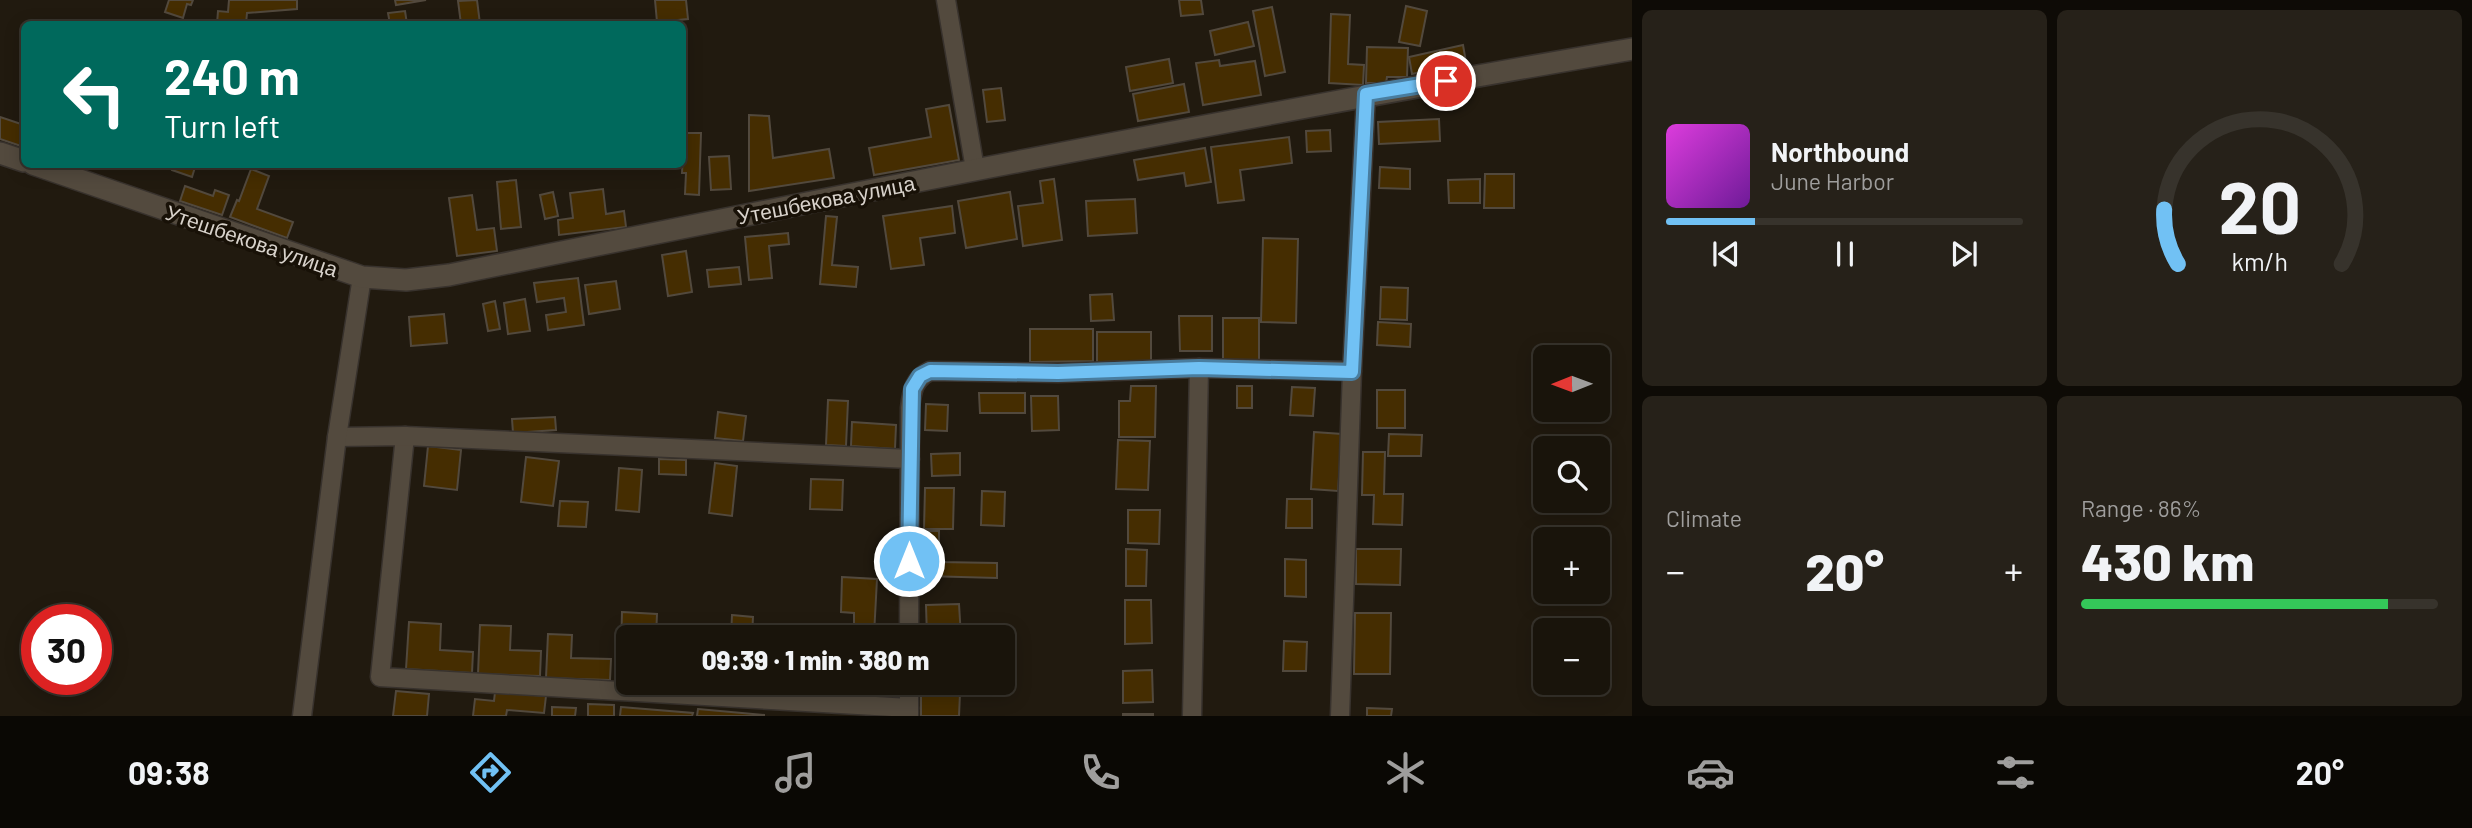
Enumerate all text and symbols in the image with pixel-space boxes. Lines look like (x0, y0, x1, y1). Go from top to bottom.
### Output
text: 240 m (164, 46, 300, 105)
icon: left (49, 49, 140, 140)
pin (1416, 51, 1476, 111)
icon: arrive (1427, 62, 1465, 100)
text: Turn left (164, 106, 281, 144)
text: Northbound (1771, 136, 1909, 167)
text: 20 (2218, 162, 2301, 250)
text: June Harbor (1771, 167, 1894, 195)
street label: Утешбекова улица (735, 169, 917, 228)
street label: Утешбекова улица (163, 199, 342, 281)
icon: previous (1707, 235, 1745, 273)
icon: pause (1826, 235, 1864, 273)
icon: next (1945, 235, 1983, 273)
text: km/h (2231, 246, 2288, 276)
north arrow (1533, 345, 1610, 422)
map controls (1533, 345, 1610, 695)
button: search (1533, 436, 1610, 513)
text: Range · 86% (2081, 494, 2201, 522)
text: Climate (1666, 504, 1742, 532)
position arrow (872, 524, 946, 598)
button: + (1533, 527, 1610, 604)
text: 430 km (2081, 529, 2254, 591)
text: 20° (1805, 539, 1884, 601)
text: − (1666, 547, 1685, 593)
text: + (2004, 547, 2023, 593)
speed limit sign: 30 (21, 604, 112, 695)
button: − (1533, 618, 1610, 695)
text: 09:39 · 1 min · 380 m (702, 644, 929, 675)
icon: directions (466, 748, 515, 797)
icon: music (771, 748, 820, 797)
icon: phone (1076, 748, 1125, 797)
icon: climate (1381, 748, 1430, 797)
icon: car (1686, 748, 1735, 797)
icon: filters (1991, 748, 2040, 797)
text: 09:38 (128, 753, 210, 791)
text: 20° (2296, 753, 2344, 791)

